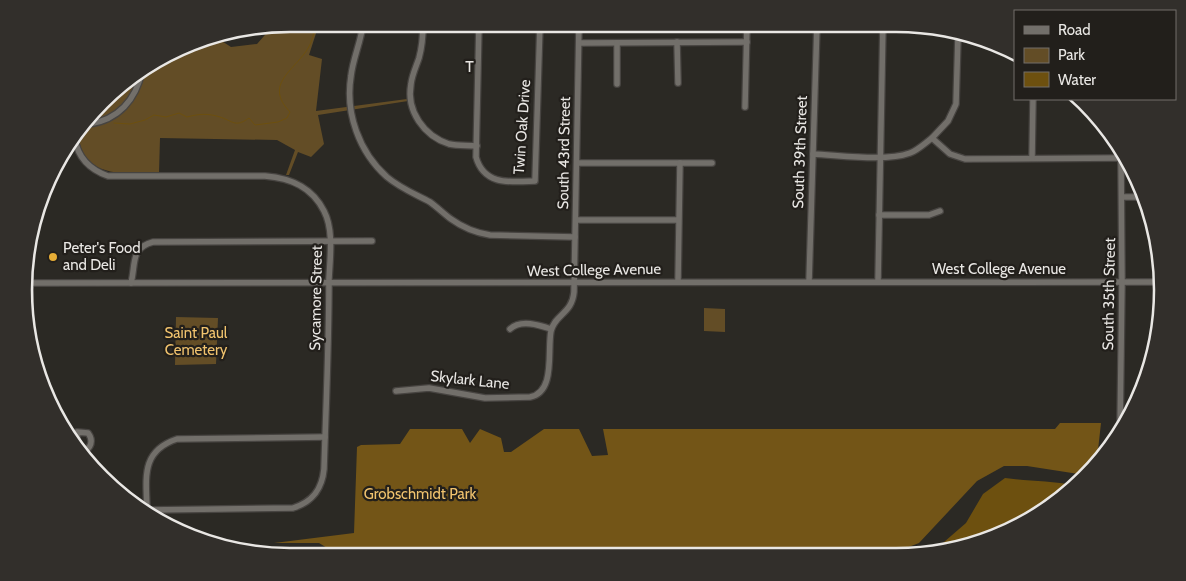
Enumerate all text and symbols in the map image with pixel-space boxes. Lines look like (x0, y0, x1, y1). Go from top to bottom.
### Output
legend (1014, 10, 1176, 100)
text: Road (1058, 21, 1091, 39)
text: Park (1058, 46, 1085, 64)
district label: T (465, 57, 475, 76)
text: Water (1058, 71, 1096, 89)
street label: Twin Oak Drive (510, 79, 534, 175)
street label: South 39th Street (789, 95, 811, 209)
street label: South 43rd Street (554, 96, 574, 210)
street label: South 35th Street (1099, 237, 1119, 351)
place label: Peter's Food and Deli (63, 239, 140, 274)
street label: Sycamore Street (306, 245, 326, 351)
marker: Peter's Food and Deli (47, 251, 59, 263)
street label: West College Avenue (527, 260, 661, 280)
street label: West College Avenue (932, 260, 1066, 278)
park label: Saint Paul Cemetery (165, 324, 228, 359)
street label: Skylark Lane (430, 367, 511, 393)
park label: Grobschmidt Park (364, 485, 476, 503)

